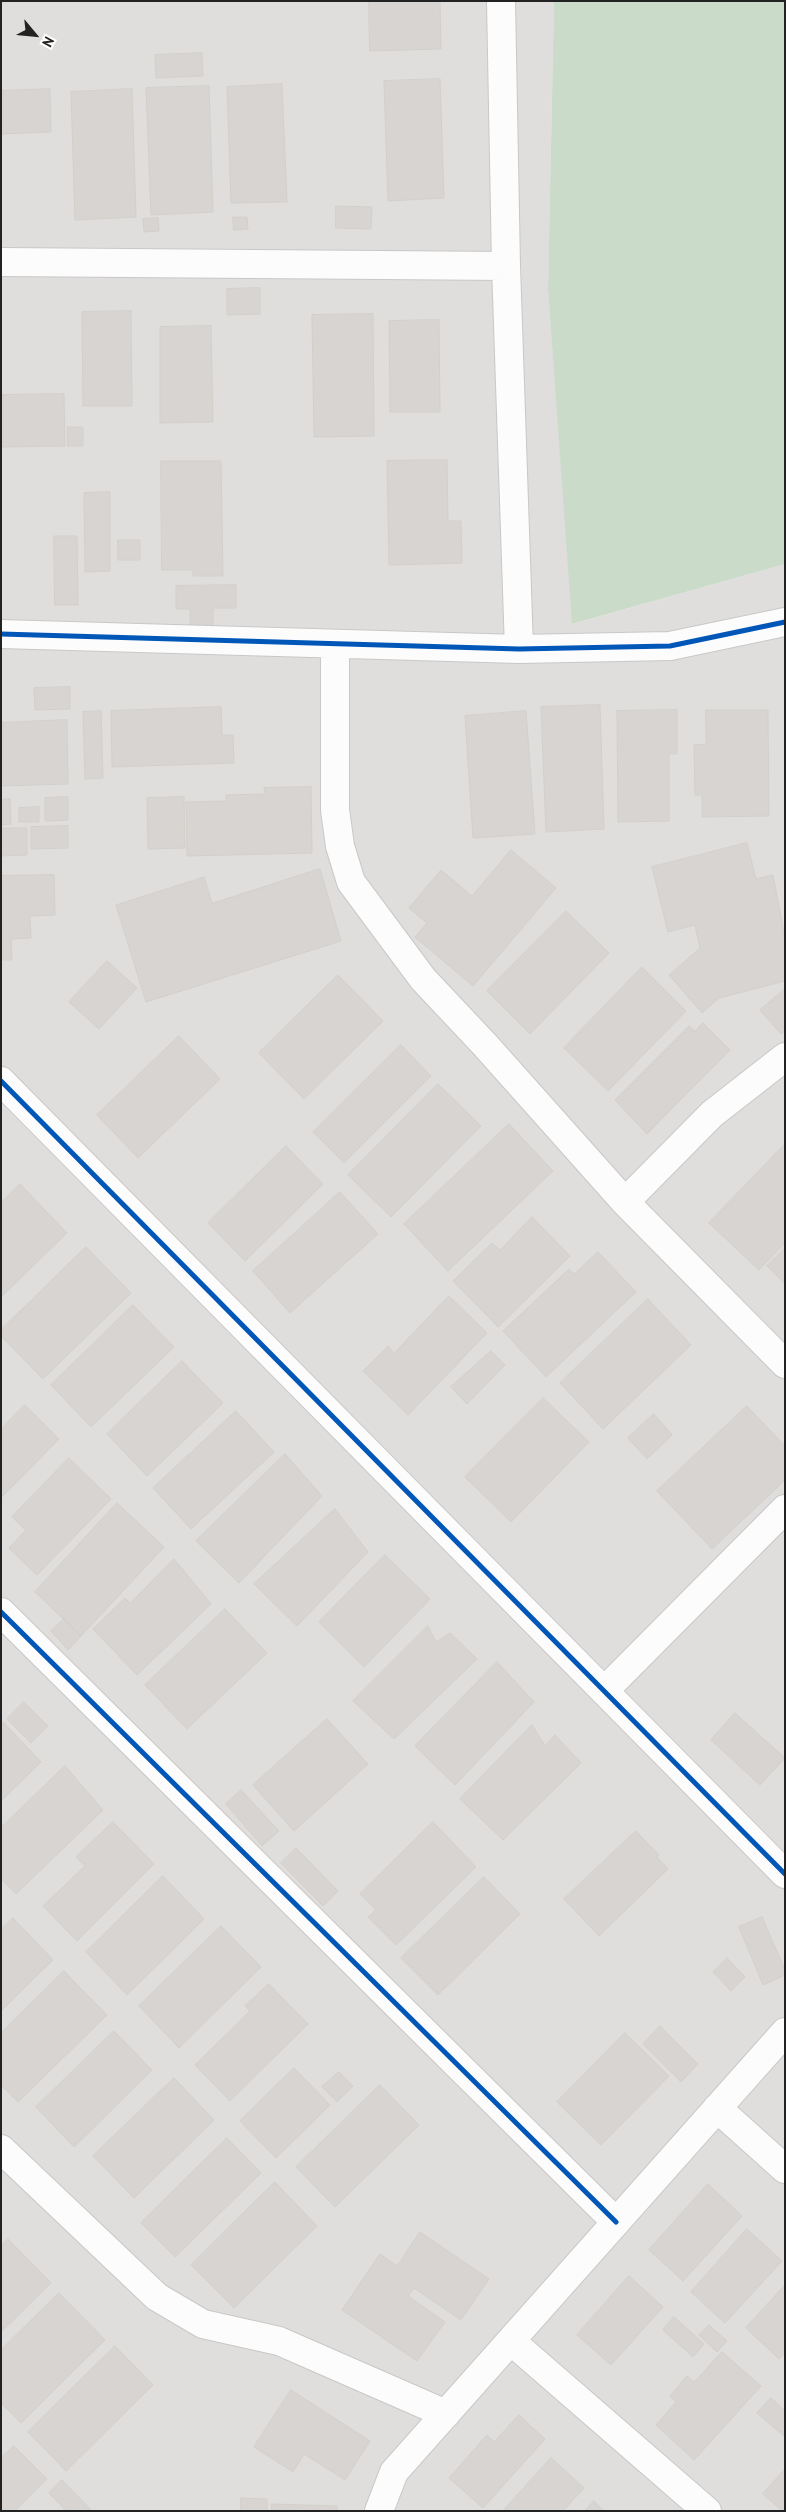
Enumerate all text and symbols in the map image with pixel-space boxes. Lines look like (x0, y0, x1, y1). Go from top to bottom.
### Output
north arrow (10, 10, 60, 60)
text: N (38, 34, 58, 50)

